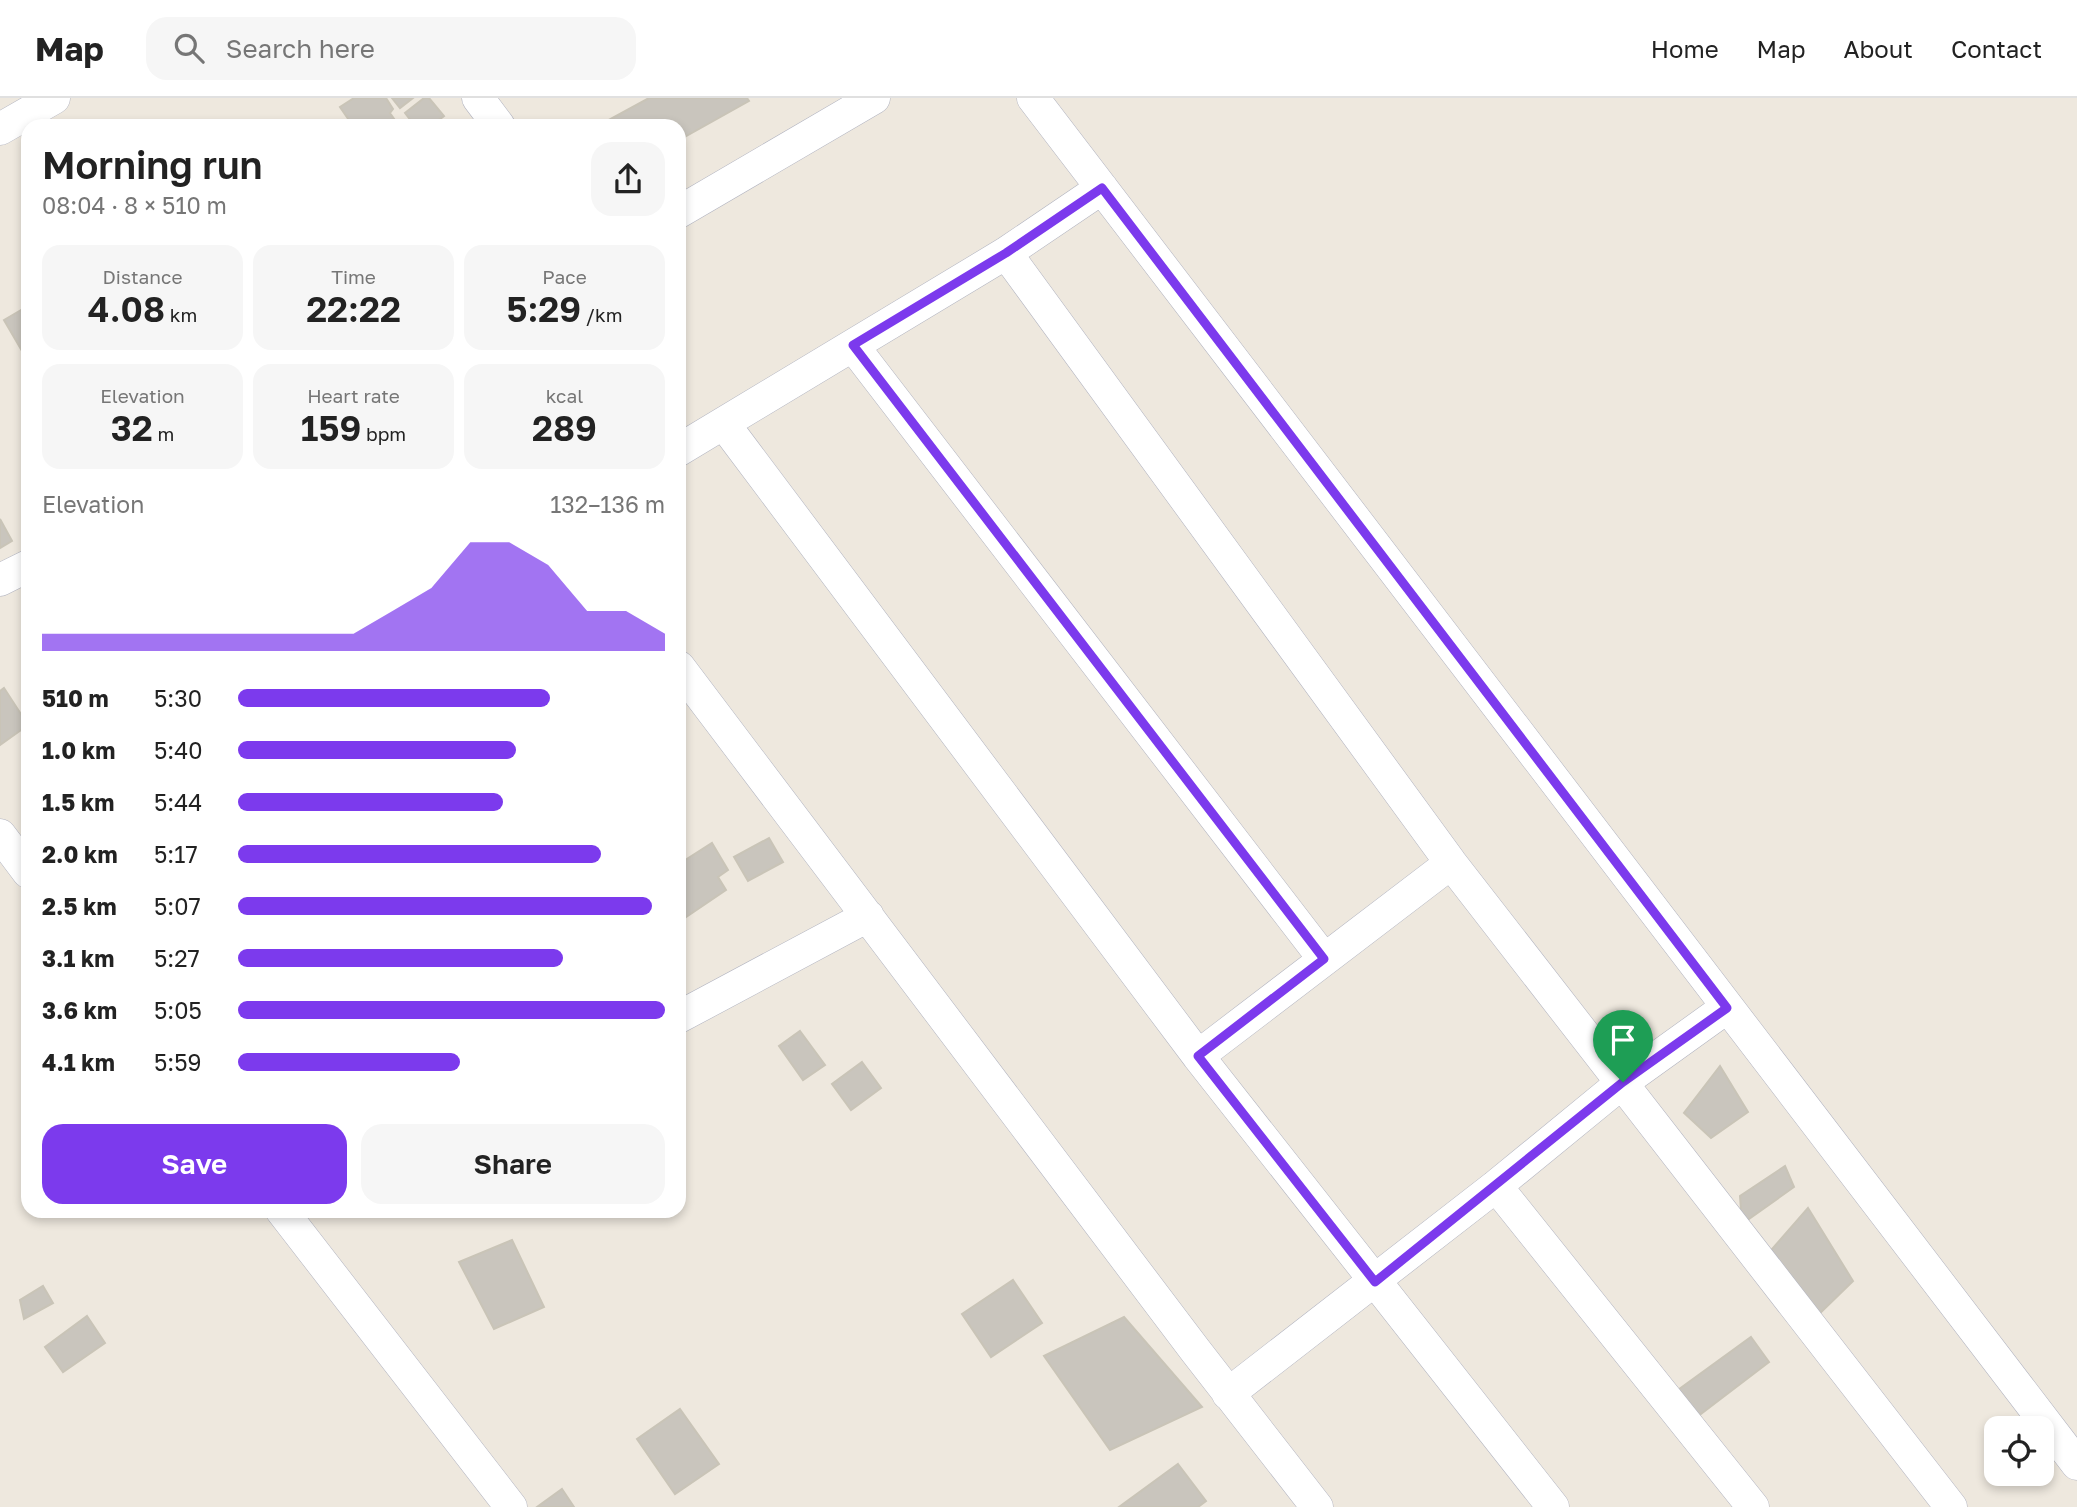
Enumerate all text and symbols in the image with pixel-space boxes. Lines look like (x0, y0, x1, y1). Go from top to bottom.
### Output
search box (146, 17, 636, 80)
text: Map (35, 29, 104, 68)
icon: search (170, 29, 208, 67)
text: Search here (226, 33, 375, 64)
text: Home (1651, 34, 1719, 63)
text: Map (1757, 34, 1806, 63)
text: About (1844, 34, 1913, 63)
text: Contact (1951, 34, 2042, 63)
text: Morning run (42, 142, 263, 187)
button: share (591, 142, 665, 216)
text: 08:04 · 8 × 510 m (42, 191, 227, 219)
text: Distance (103, 265, 182, 288)
text: Time (331, 265, 376, 288)
text: Pace (542, 265, 587, 288)
text: 4.08 (88, 288, 165, 330)
text: 22:22 (306, 288, 401, 330)
text: 5:29 (506, 288, 581, 330)
text: km (165, 303, 197, 326)
text: /km (581, 303, 623, 326)
text: Elevation (100, 384, 185, 407)
text: Heart rate (307, 384, 400, 407)
text: kcal (546, 384, 583, 407)
text: 32 (111, 407, 153, 449)
text: 159 (301, 407, 361, 449)
text: 289 (532, 407, 597, 449)
text: m (153, 422, 174, 445)
text: bpm (361, 422, 406, 445)
text: Elevation (42, 490, 144, 518)
text: 132–136 m (550, 490, 665, 518)
text: 510 m (42, 684, 109, 712)
text: 5:30 (154, 684, 202, 712)
text: 1.0 km (42, 736, 115, 764)
text: 5:40 (154, 736, 203, 764)
text: 1.5 km (42, 788, 114, 816)
text: 5:44 (154, 788, 202, 816)
text: 2.0 km (42, 840, 118, 868)
text: 5:17 (154, 840, 198, 868)
text: 2.5 km (42, 892, 117, 920)
text: 5:07 (154, 892, 201, 920)
text: 3.1 km (42, 944, 114, 972)
text: 5:27 (154, 944, 200, 972)
text: 3.6 km (42, 996, 117, 1024)
text: 5:05 (154, 996, 202, 1024)
pin (1593, 1010, 1653, 1082)
icon: arrive (1604, 1021, 1642, 1059)
text: 4.1 km (42, 1048, 115, 1076)
text: 5:59 (154, 1048, 202, 1076)
button: Save (42, 1124, 347, 1204)
button: Share (361, 1124, 665, 1204)
map controls (1984, 1416, 2054, 1486)
button: locate (1984, 1416, 2054, 1486)

